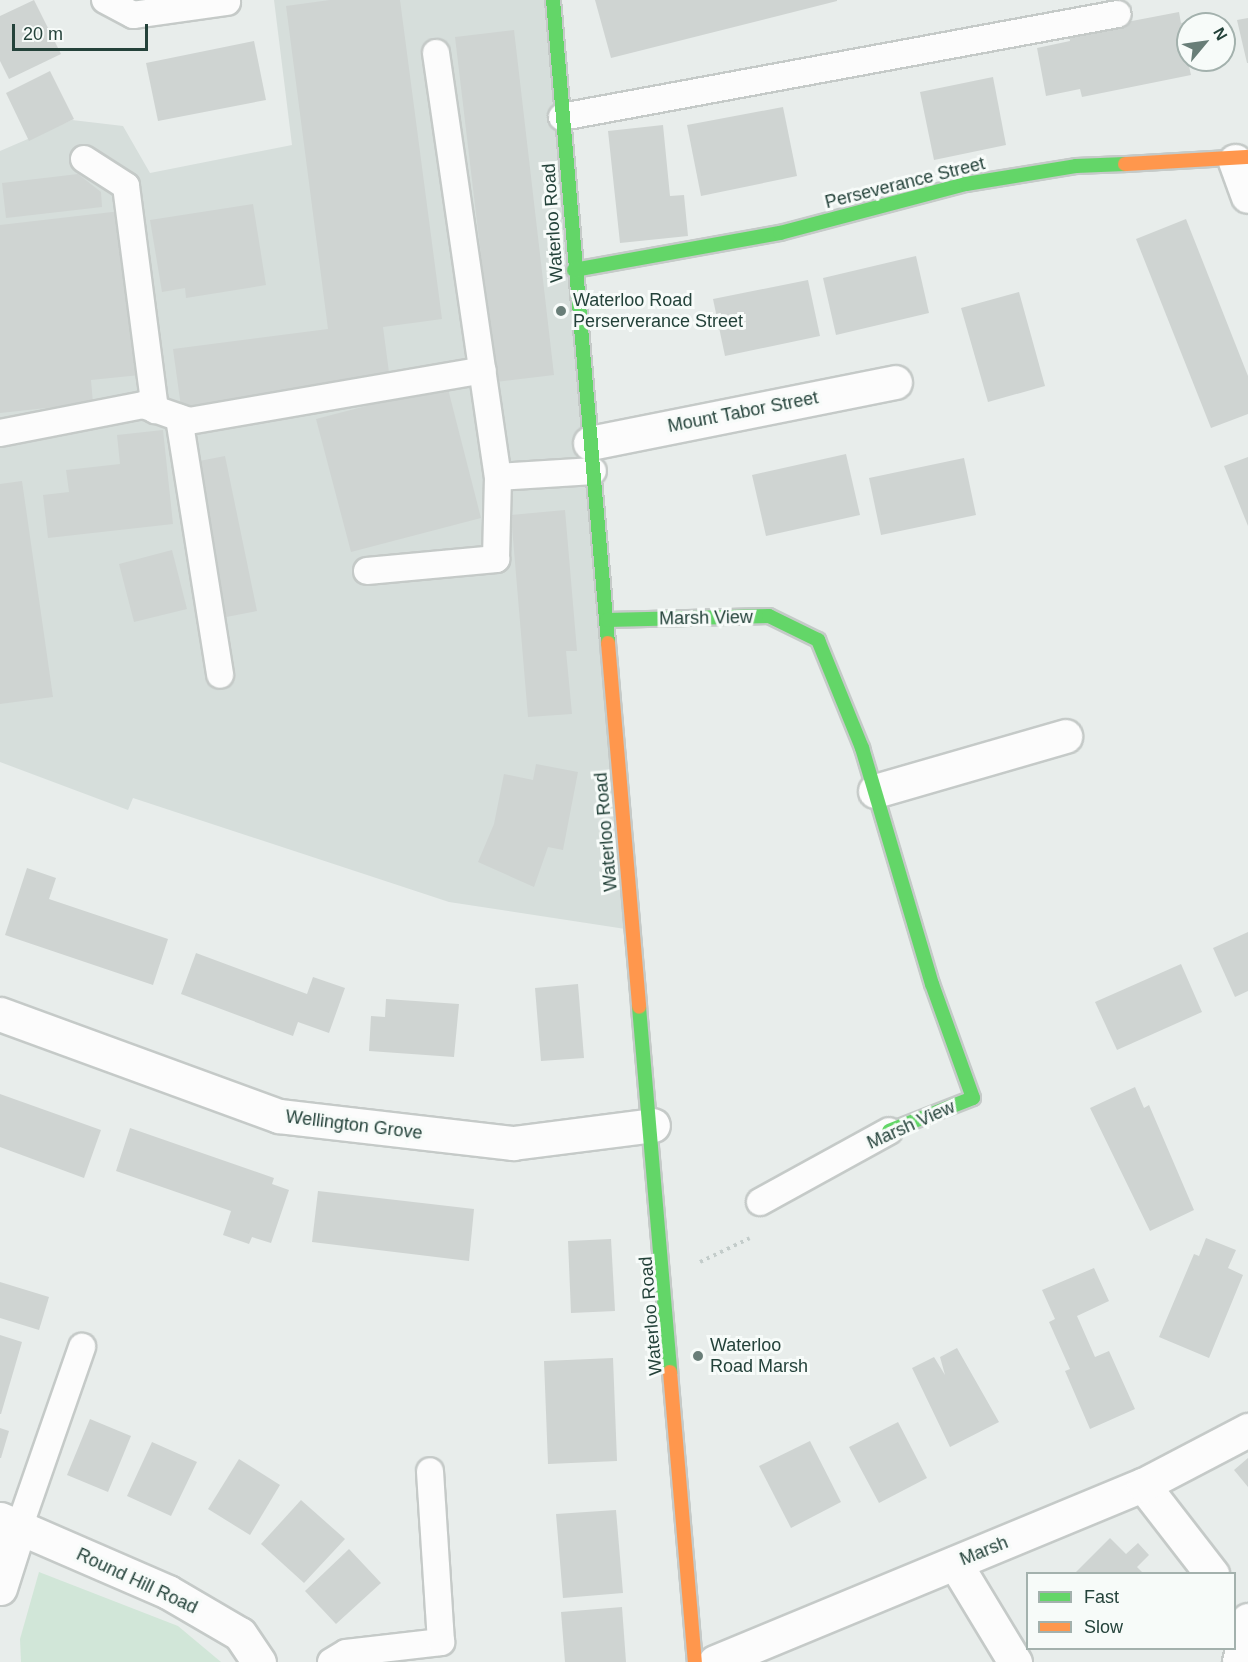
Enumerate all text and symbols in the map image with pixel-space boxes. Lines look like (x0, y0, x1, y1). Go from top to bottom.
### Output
scale bar (15, 12, 152, 50)
north arrow (1176, 12, 1236, 72)
text: 20 m (23, 24, 63, 44)
text: N (1210, 25, 1231, 43)
street label: Perseverance Street (823, 153, 987, 213)
street label: Waterloo Road (538, 163, 568, 283)
place label: Waterloo Road Perserverance Street (573, 290, 743, 332)
marker: Waterloo Road Perserverance Street (554, 304, 568, 318)
street label: Mount Tabor Street (666, 387, 820, 437)
street label: Marsh View (659, 606, 753, 630)
street label: Waterloo Road (590, 772, 622, 892)
street label: Marsh View (864, 1096, 958, 1154)
street label: Wellington Grove (284, 1106, 424, 1144)
street label: Waterloo Road (635, 1256, 667, 1376)
place label: Waterloo Road Marsh (710, 1335, 808, 1378)
marker: Waterloo Road Marsh (691, 1349, 705, 1363)
street label: Marsh (957, 1532, 1011, 1570)
street label: Round Hill Road (73, 1544, 201, 1618)
legend (1026, 1572, 1236, 1650)
text: Fast (1084, 1587, 1119, 1607)
text: Slow (1084, 1617, 1123, 1637)

